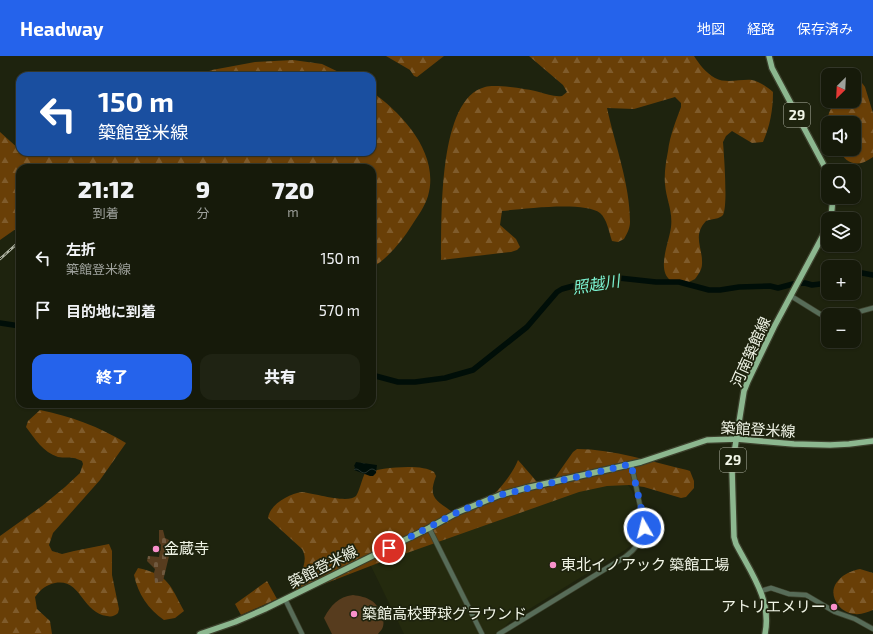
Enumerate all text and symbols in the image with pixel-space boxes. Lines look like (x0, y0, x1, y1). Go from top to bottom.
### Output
text: Headway (20, 17, 104, 40)
text: 地図 (697, 20, 725, 37)
text: 経路 (747, 20, 775, 37)
text: 保存済み (797, 20, 853, 37)
north arrow (821, 68, 861, 108)
map controls (821, 68, 861, 348)
text: 150 m (98, 84, 174, 118)
icon: left (32, 88, 84, 140)
road number: 29 (784, 103, 810, 127)
button: sound (821, 116, 861, 156)
text: 築館登米線 (98, 121, 188, 143)
button: search (821, 164, 861, 204)
text: 21:12 (78, 174, 134, 203)
text: 9 (196, 174, 210, 203)
text: 720 (272, 175, 314, 204)
text: m (287, 204, 299, 220)
text: 到着 (93, 205, 119, 221)
text: 分 (196, 205, 209, 221)
button: layers (821, 212, 861, 252)
text: 左折 (66, 240, 96, 258)
icon: left (32, 247, 54, 269)
text: 150 m (320, 249, 360, 267)
button: + (821, 260, 861, 300)
text: 築館登米線 (66, 261, 131, 277)
water label: 照越川 (571, 270, 623, 297)
icon: arrive (32, 299, 54, 321)
text: 570 m (319, 301, 360, 319)
text: 目的地に到着 (66, 302, 156, 320)
button: − (821, 308, 861, 348)
street label: 河南築館線 (727, 314, 774, 390)
button: 終了 (32, 354, 192, 400)
button: 共有 (200, 354, 360, 400)
street label: 築館登米線 (720, 418, 796, 440)
road number: 29 (720, 448, 746, 472)
position arrow (623, 507, 665, 549)
pin (372, 531, 406, 565)
icon: arrive (378, 537, 400, 559)
place label: 金蔵寺 (164, 539, 209, 557)
street label: 築館登米線 (285, 541, 360, 591)
marker: 金蔵寺 (151, 544, 161, 554)
place label: 東北イノアック 築館工場 (561, 555, 729, 573)
marker: 東北イノアック 築館工場 (548, 560, 558, 570)
place label: アトリエメリー (721, 597, 826, 615)
marker: アトリエメリー (829, 602, 839, 612)
place label: 築館高校野球グラウンド (362, 604, 527, 622)
marker: 築館高校野球グラウンド (349, 609, 359, 619)

